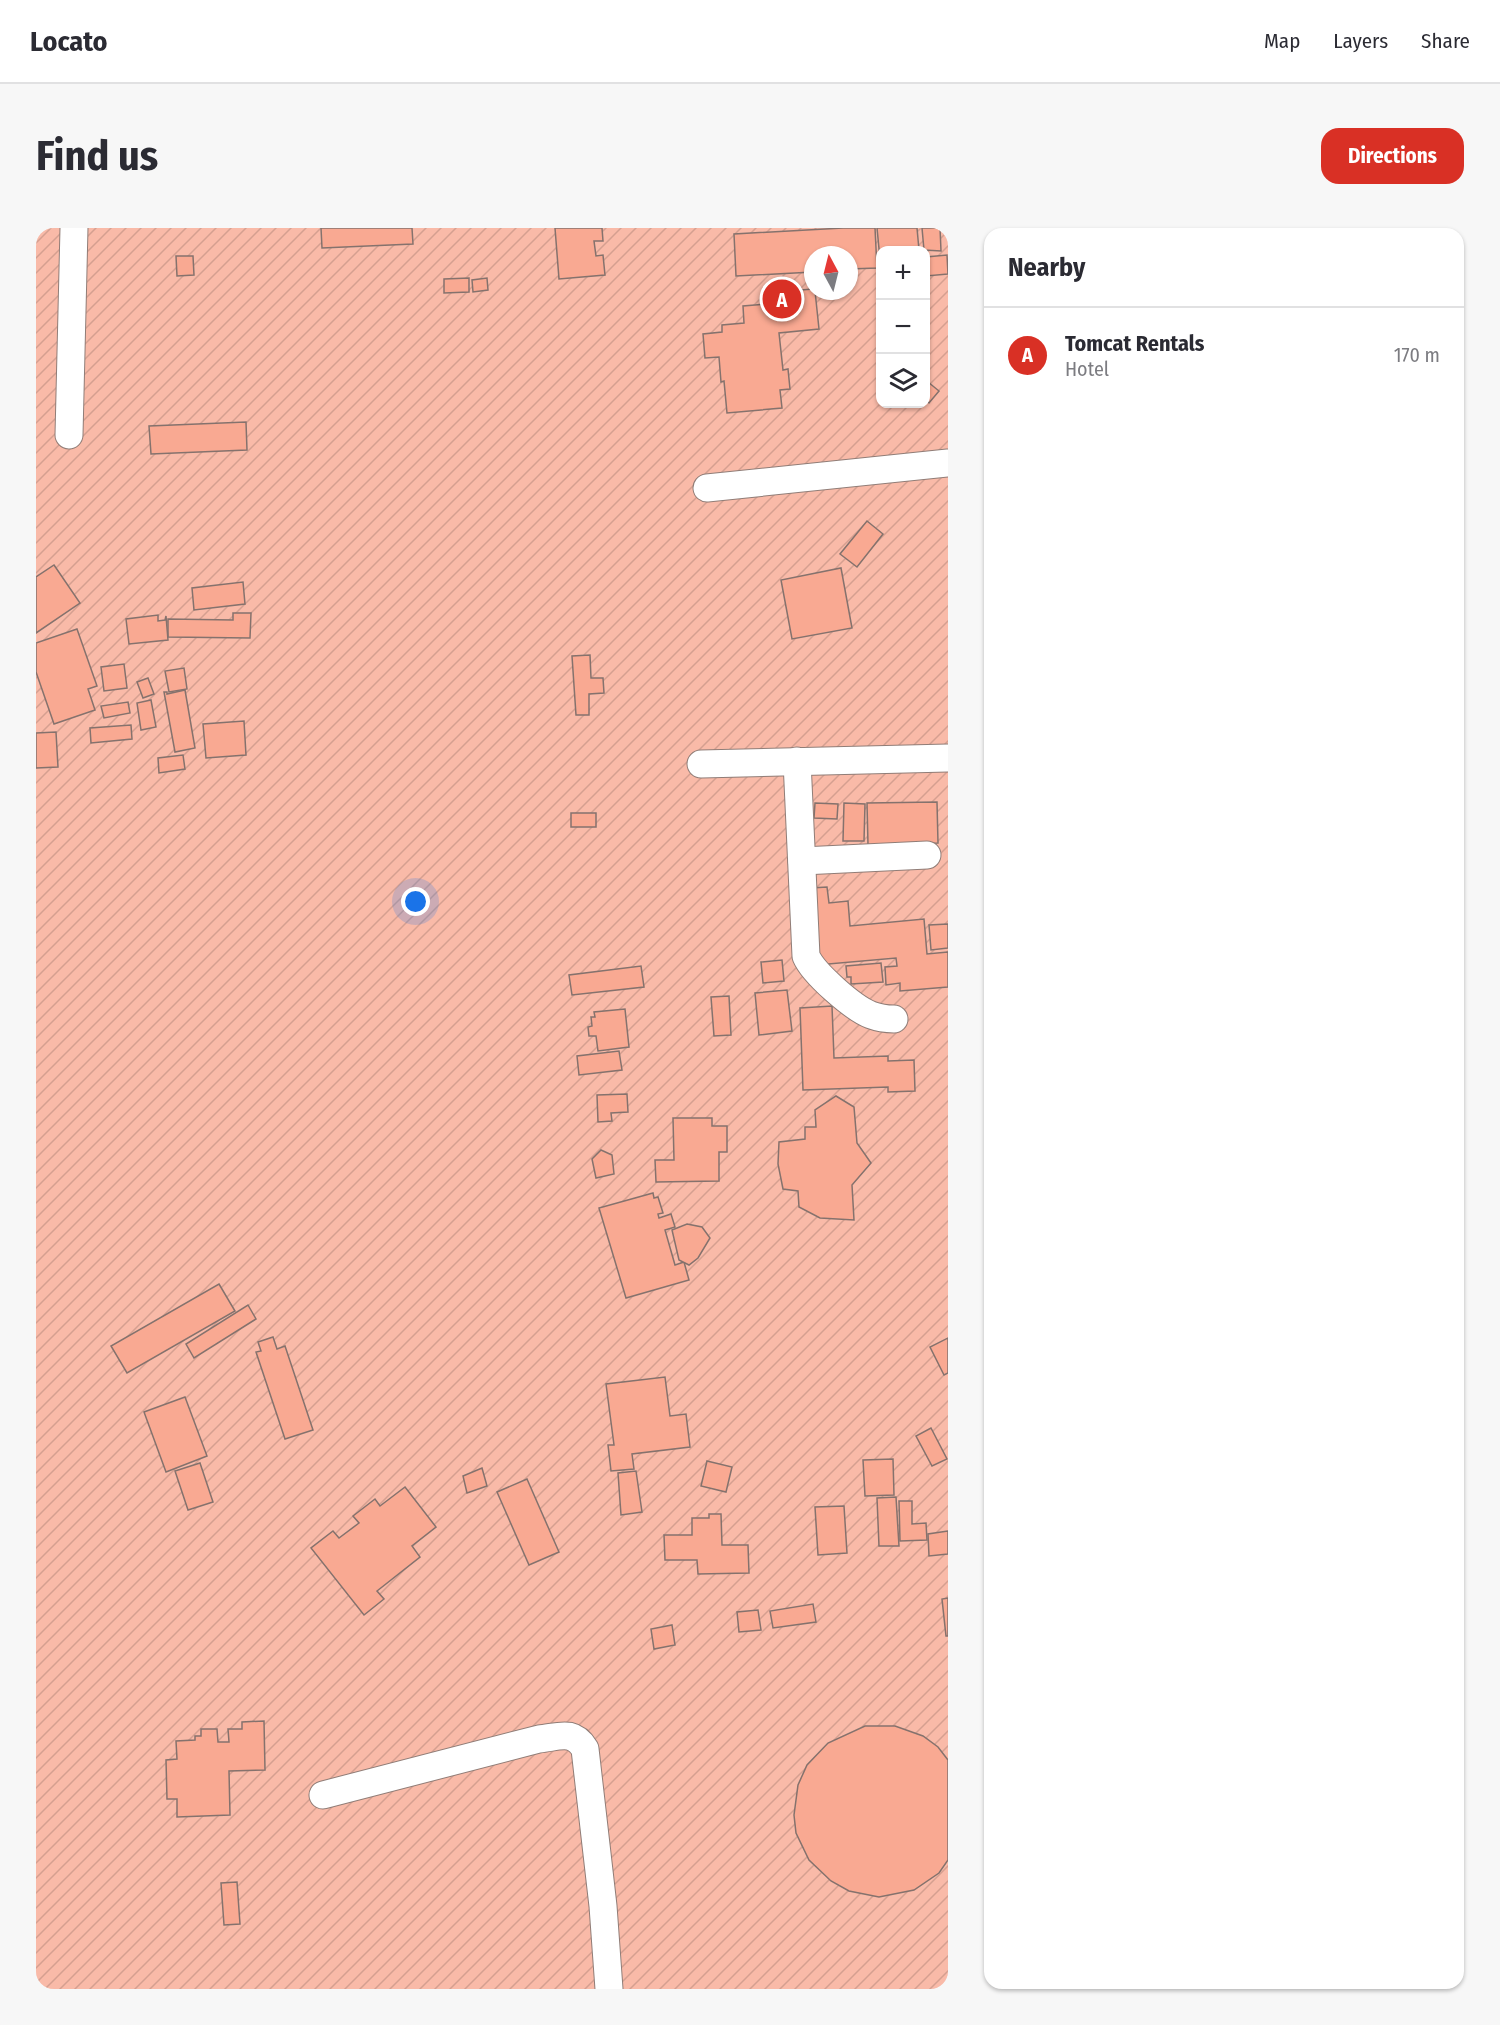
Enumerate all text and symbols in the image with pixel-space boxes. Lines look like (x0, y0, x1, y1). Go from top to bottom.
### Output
text: Locato (30, 25, 108, 58)
text: Map (1264, 28, 1300, 54)
text: Layers (1333, 28, 1388, 54)
text: Share (1421, 28, 1470, 54)
button: Directions (1321, 128, 1464, 184)
text: Find us (36, 131, 158, 181)
north arrow (804, 246, 858, 300)
map controls (876, 246, 930, 408)
button: + (876, 246, 930, 300)
text: Nearby (1008, 252, 1085, 283)
pin: A (762, 276, 802, 322)
button: − (876, 300, 930, 354)
text: Tomcat Rentals (1065, 330, 1204, 357)
text: A (1022, 343, 1033, 367)
text: 170 m (1394, 343, 1440, 367)
button: layers (876, 354, 930, 408)
text: Hotel (1065, 357, 1109, 381)
your location (401, 887, 430, 916)

